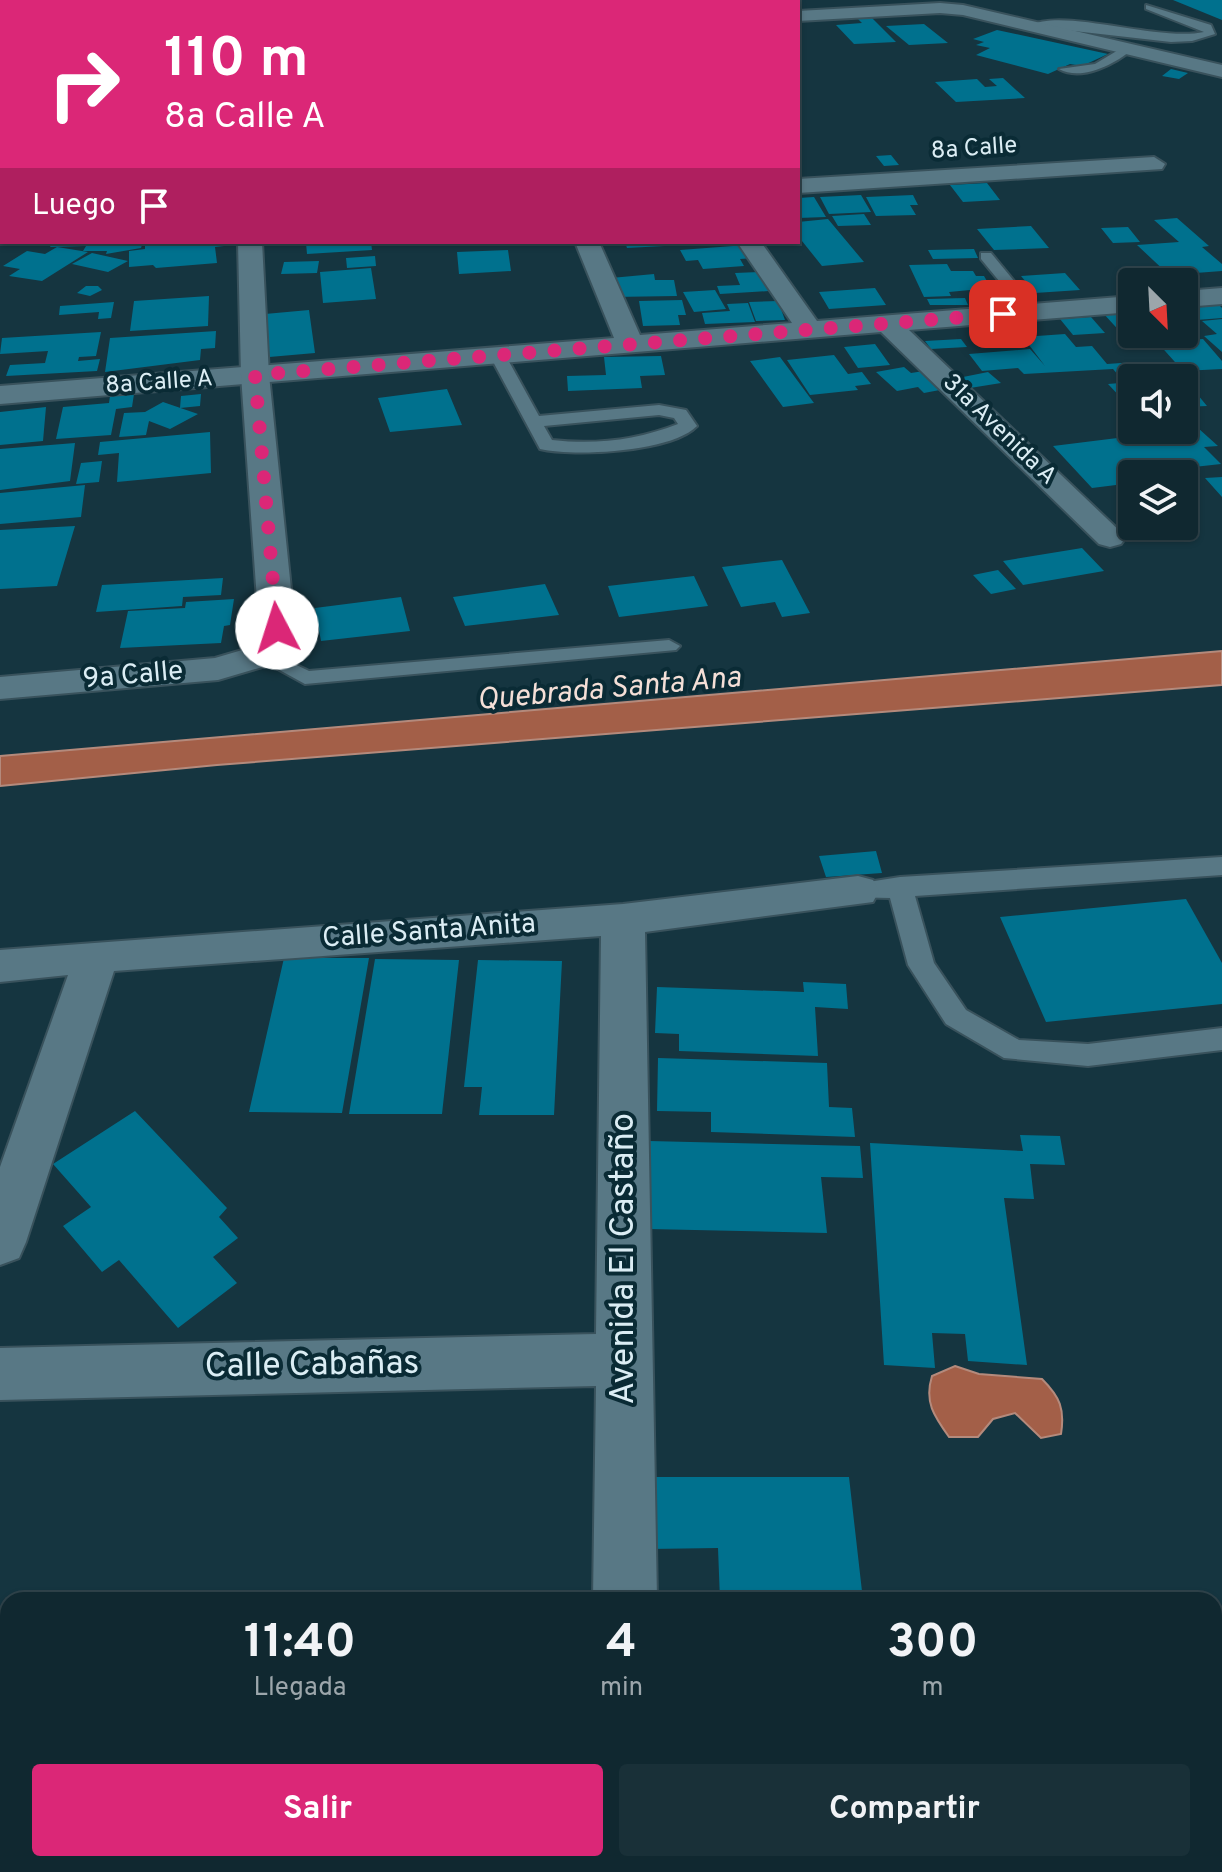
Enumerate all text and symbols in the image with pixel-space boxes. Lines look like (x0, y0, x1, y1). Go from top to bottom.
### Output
text: 110 m (164, 26, 309, 96)
icon: right (32, 32, 136, 136)
text: 8a Calle A (164, 95, 326, 141)
street label: 8a Calle (930, 131, 1018, 167)
icon: arrive (132, 184, 176, 228)
text: Luego (32, 188, 116, 225)
north arrow (1118, 268, 1198, 348)
map controls (1118, 268, 1198, 540)
pin (969, 280, 1037, 348)
icon: arrive (981, 292, 1025, 336)
street label: 8a Calle A (104, 364, 214, 402)
button: sound (1118, 364, 1198, 444)
street label: 31a Avenida A (936, 368, 1062, 492)
button: layers (1118, 460, 1198, 540)
position arrow (235, 586, 319, 670)
street label: 9a Calle (81, 654, 185, 698)
water label: Quebrada Santa Ana (475, 660, 743, 720)
street label: Calle Santa Anita (321, 907, 537, 957)
street label: Avenida El Castaño (603, 1113, 646, 1405)
street label: Calle Cabañas (204, 1343, 420, 1389)
text: 11:40 (244, 1614, 356, 1674)
text: 4 (606, 1614, 637, 1674)
text: 300 (887, 1614, 978, 1674)
text: Llegada (253, 1672, 346, 1705)
text: min (600, 1672, 643, 1705)
text: m (922, 1672, 944, 1705)
button: Salir (32, 1764, 603, 1856)
button: Compartir (619, 1764, 1190, 1856)

